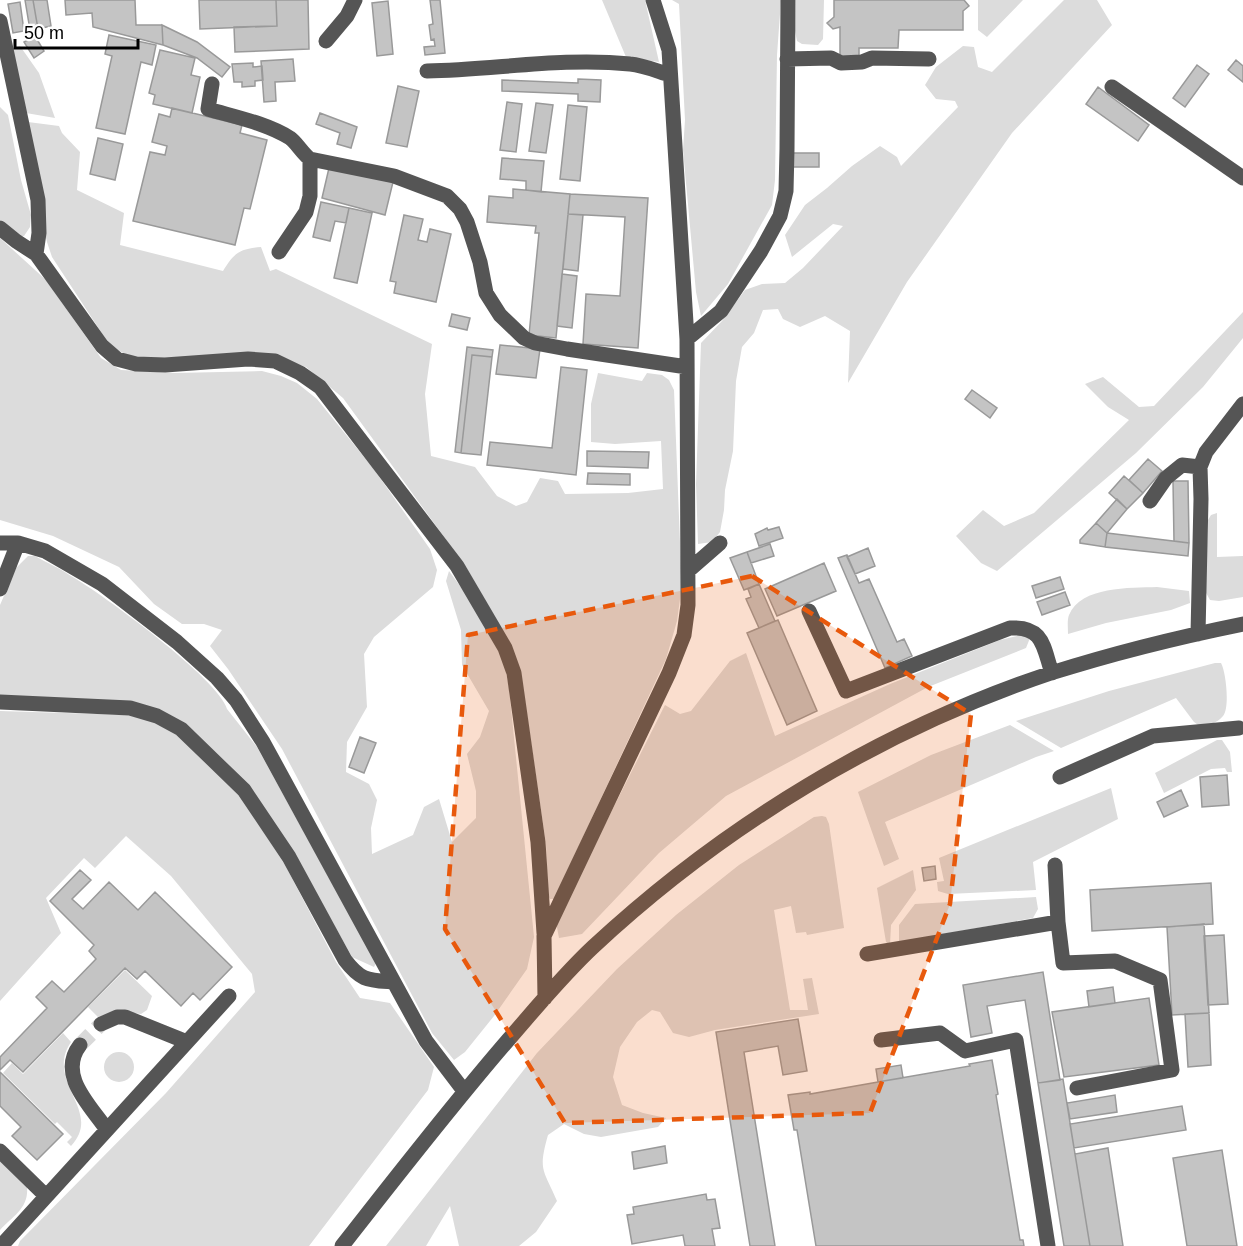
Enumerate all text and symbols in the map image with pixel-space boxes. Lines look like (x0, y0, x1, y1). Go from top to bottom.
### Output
scale bar (15, 12, 138, 50)
text: 50 m (24, 23, 64, 43)

